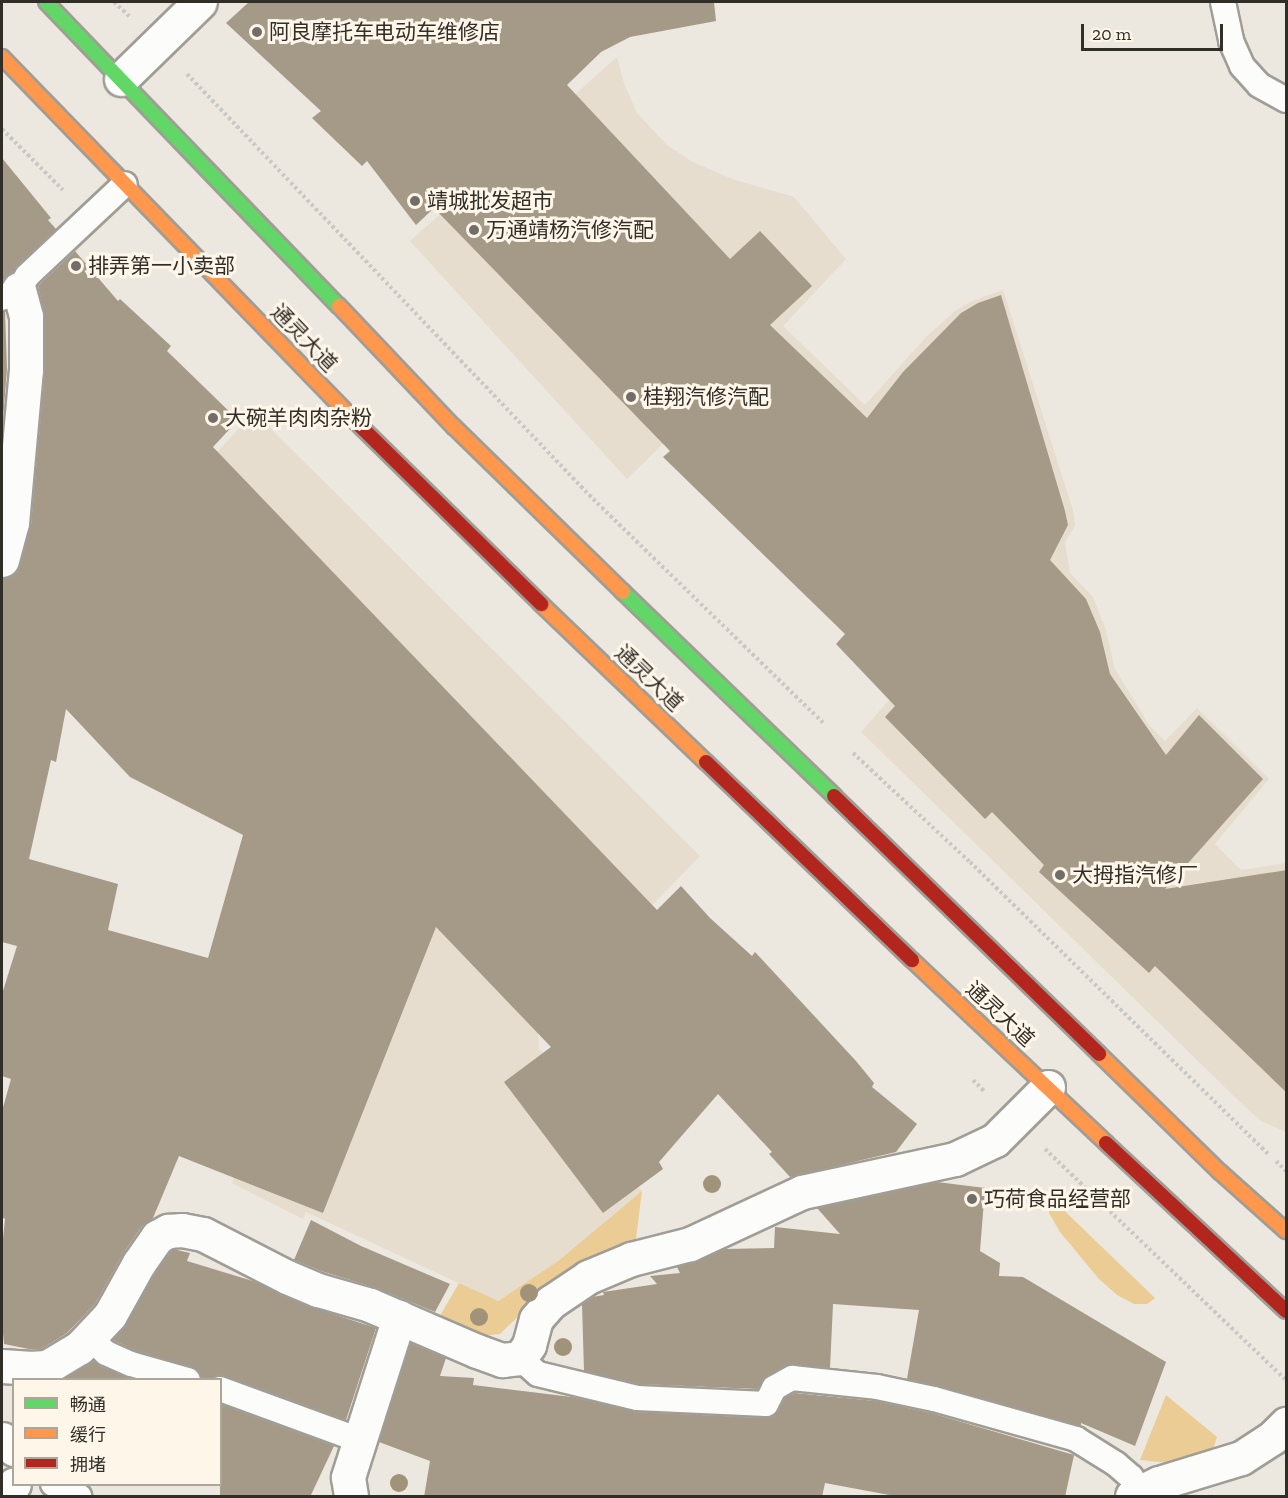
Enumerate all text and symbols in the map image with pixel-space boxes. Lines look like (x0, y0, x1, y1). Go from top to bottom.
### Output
scale bar (1084, 12, 1226, 50)
place label: 阿良摩托车电动车维修店 (269, 19, 500, 45)
text: 20 m (1092, 23, 1131, 45)
marker: 阿良摩托车电动车维修店 (250, 25, 264, 39)
place label: 靖城批发超市 (427, 188, 553, 214)
marker: 靖城批发超市 (408, 194, 422, 208)
place label: 万通靖杨汽修汽配 (486, 217, 654, 243)
marker: 万通靖杨汽修汽配 (467, 223, 481, 237)
place label: 排弄第一小卖部 (88, 253, 235, 279)
marker: 排弄第一小卖部 (69, 259, 83, 273)
street label: 通灵大道 (266, 299, 342, 377)
place label: 桂翔汽修汽配 (643, 384, 769, 410)
marker: 桂翔汽修汽配 (624, 390, 638, 404)
place label: 大碗羊肉肉杂粉 (225, 405, 372, 431)
marker: 大碗羊肉肉杂粉 (206, 411, 220, 425)
street label: 通灵大道 (610, 640, 688, 716)
place label: 大拇指汽修厂 (1072, 862, 1198, 888)
marker: 大拇指汽修厂 (1053, 868, 1067, 882)
street label: 通灵大道 (961, 976, 1039, 1052)
place label: 巧荷食品经营部 (984, 1186, 1131, 1212)
marker: 巧荷食品经营部 (965, 1192, 979, 1206)
legend (12, 1378, 222, 1486)
text: 畅通 (70, 1394, 106, 1416)
text: 缓行 (70, 1424, 106, 1446)
text: 拥堵 (70, 1454, 106, 1476)

